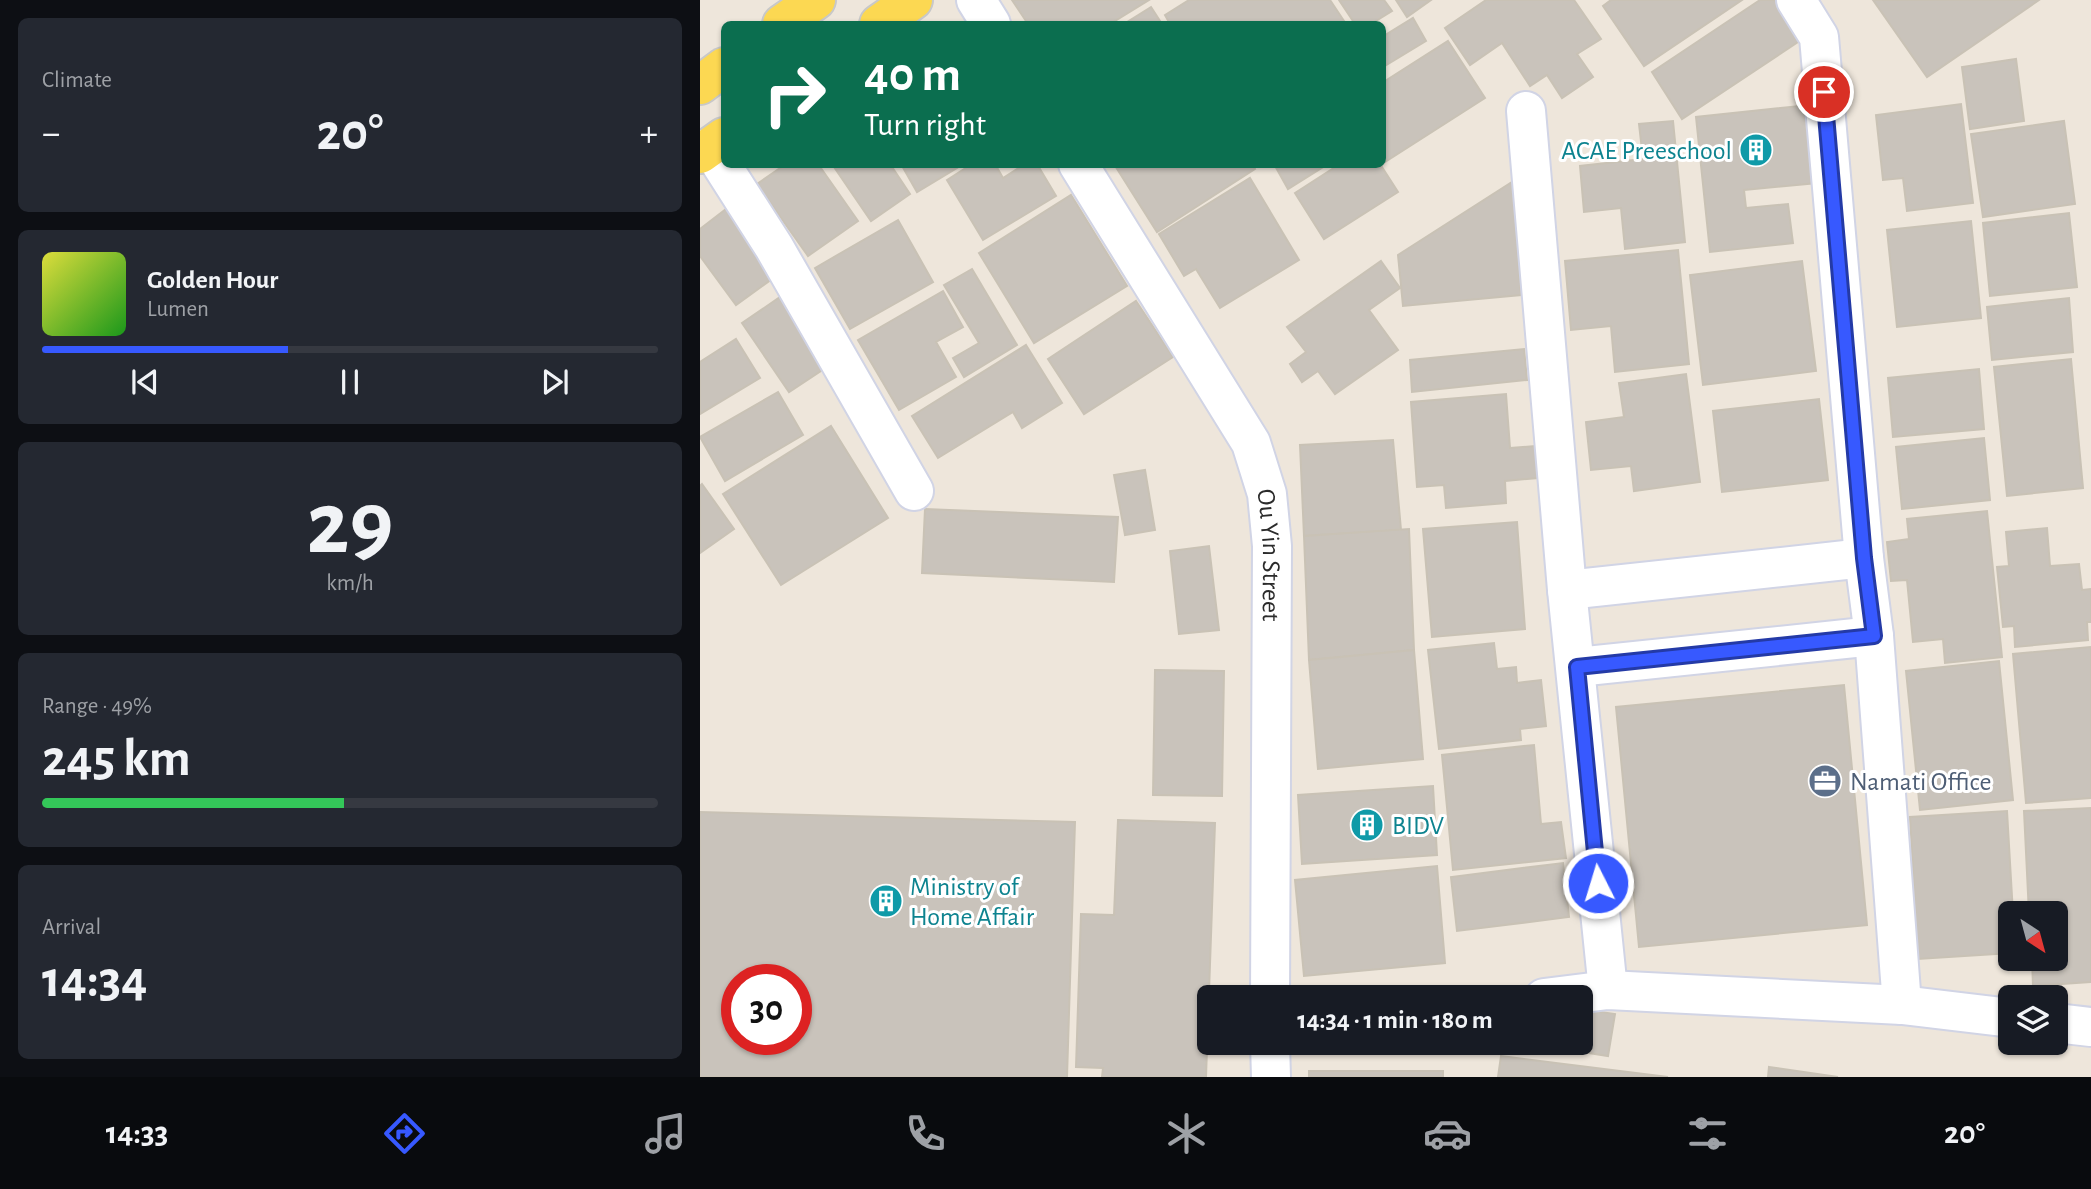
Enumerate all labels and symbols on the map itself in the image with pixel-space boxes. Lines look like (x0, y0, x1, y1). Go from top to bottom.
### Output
pin (1794, 62, 1854, 122)
building icon: ACAE Preeschool (1737, 131, 1775, 169)
place label: ACAE Preeschool (1561, 138, 1732, 164)
street label: Ou Yin Street (1253, 488, 1284, 622)
office icon: Namati Office (1806, 762, 1844, 800)
place label: Namati Office (1850, 769, 1991, 795)
building icon: BIDV (1348, 806, 1386, 844)
place label: BIDV (1392, 813, 1444, 839)
position arrow (1561, 846, 1635, 920)
place label: Ministry of Home Affair (910, 874, 1035, 930)
building icon: Ministry of Home Affair (867, 882, 905, 920)
north arrow (1998, 901, 2068, 971)
speed limit sign: 30 (721, 964, 812, 1055)

